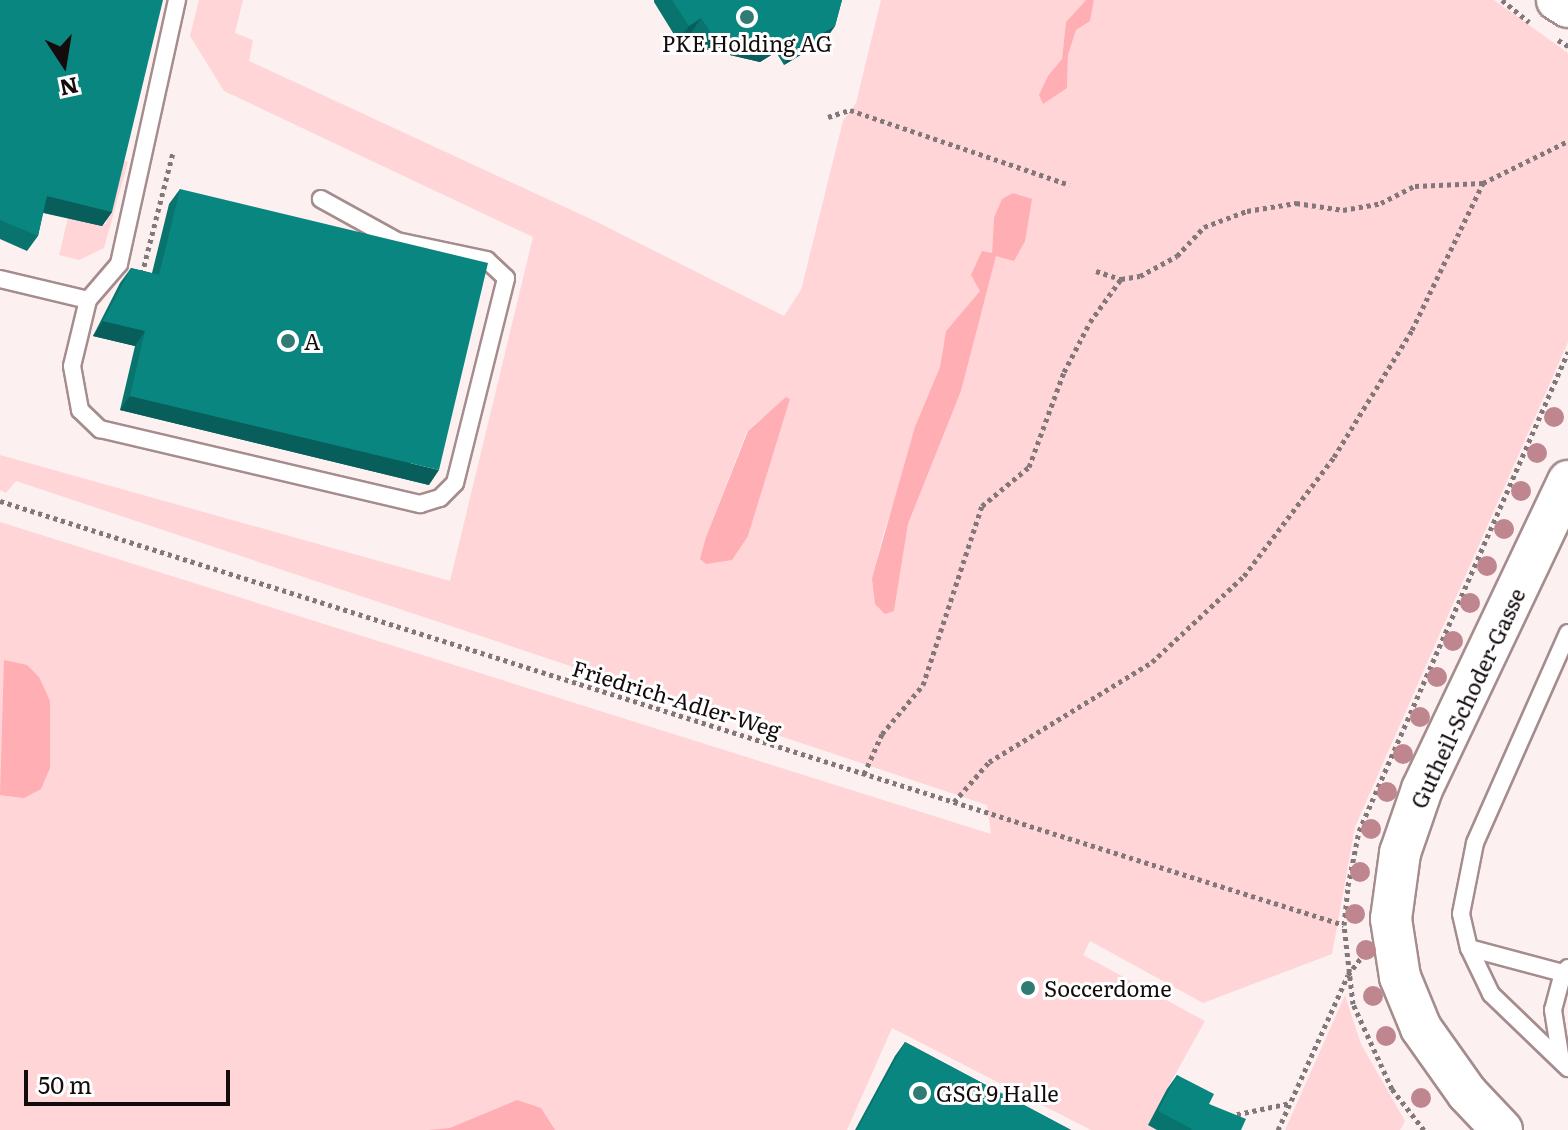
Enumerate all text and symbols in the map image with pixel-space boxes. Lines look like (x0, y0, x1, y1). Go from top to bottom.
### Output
marker: PKE Holding AG (738, 8, 756, 26)
north arrow (24, 24, 104, 104)
place label: PKE Holding AG (662, 30, 832, 56)
text: N (57, 70, 82, 106)
place label: A (304, 328, 320, 354)
marker: A (279, 332, 297, 350)
street label: Gutheil-Schoder-Gasse (1404, 584, 1530, 812)
street label: Friedrich-Adler-Weg (569, 654, 785, 742)
place label: Soccerdome (1044, 975, 1172, 1001)
marker: Soccerdome (1019, 979, 1037, 997)
scale bar (28, 1054, 234, 1104)
text: 50 m (38, 1066, 92, 1101)
place label: GSG 9 Halle (936, 1080, 1059, 1106)
marker: GSG 9 Halle (911, 1084, 929, 1102)

